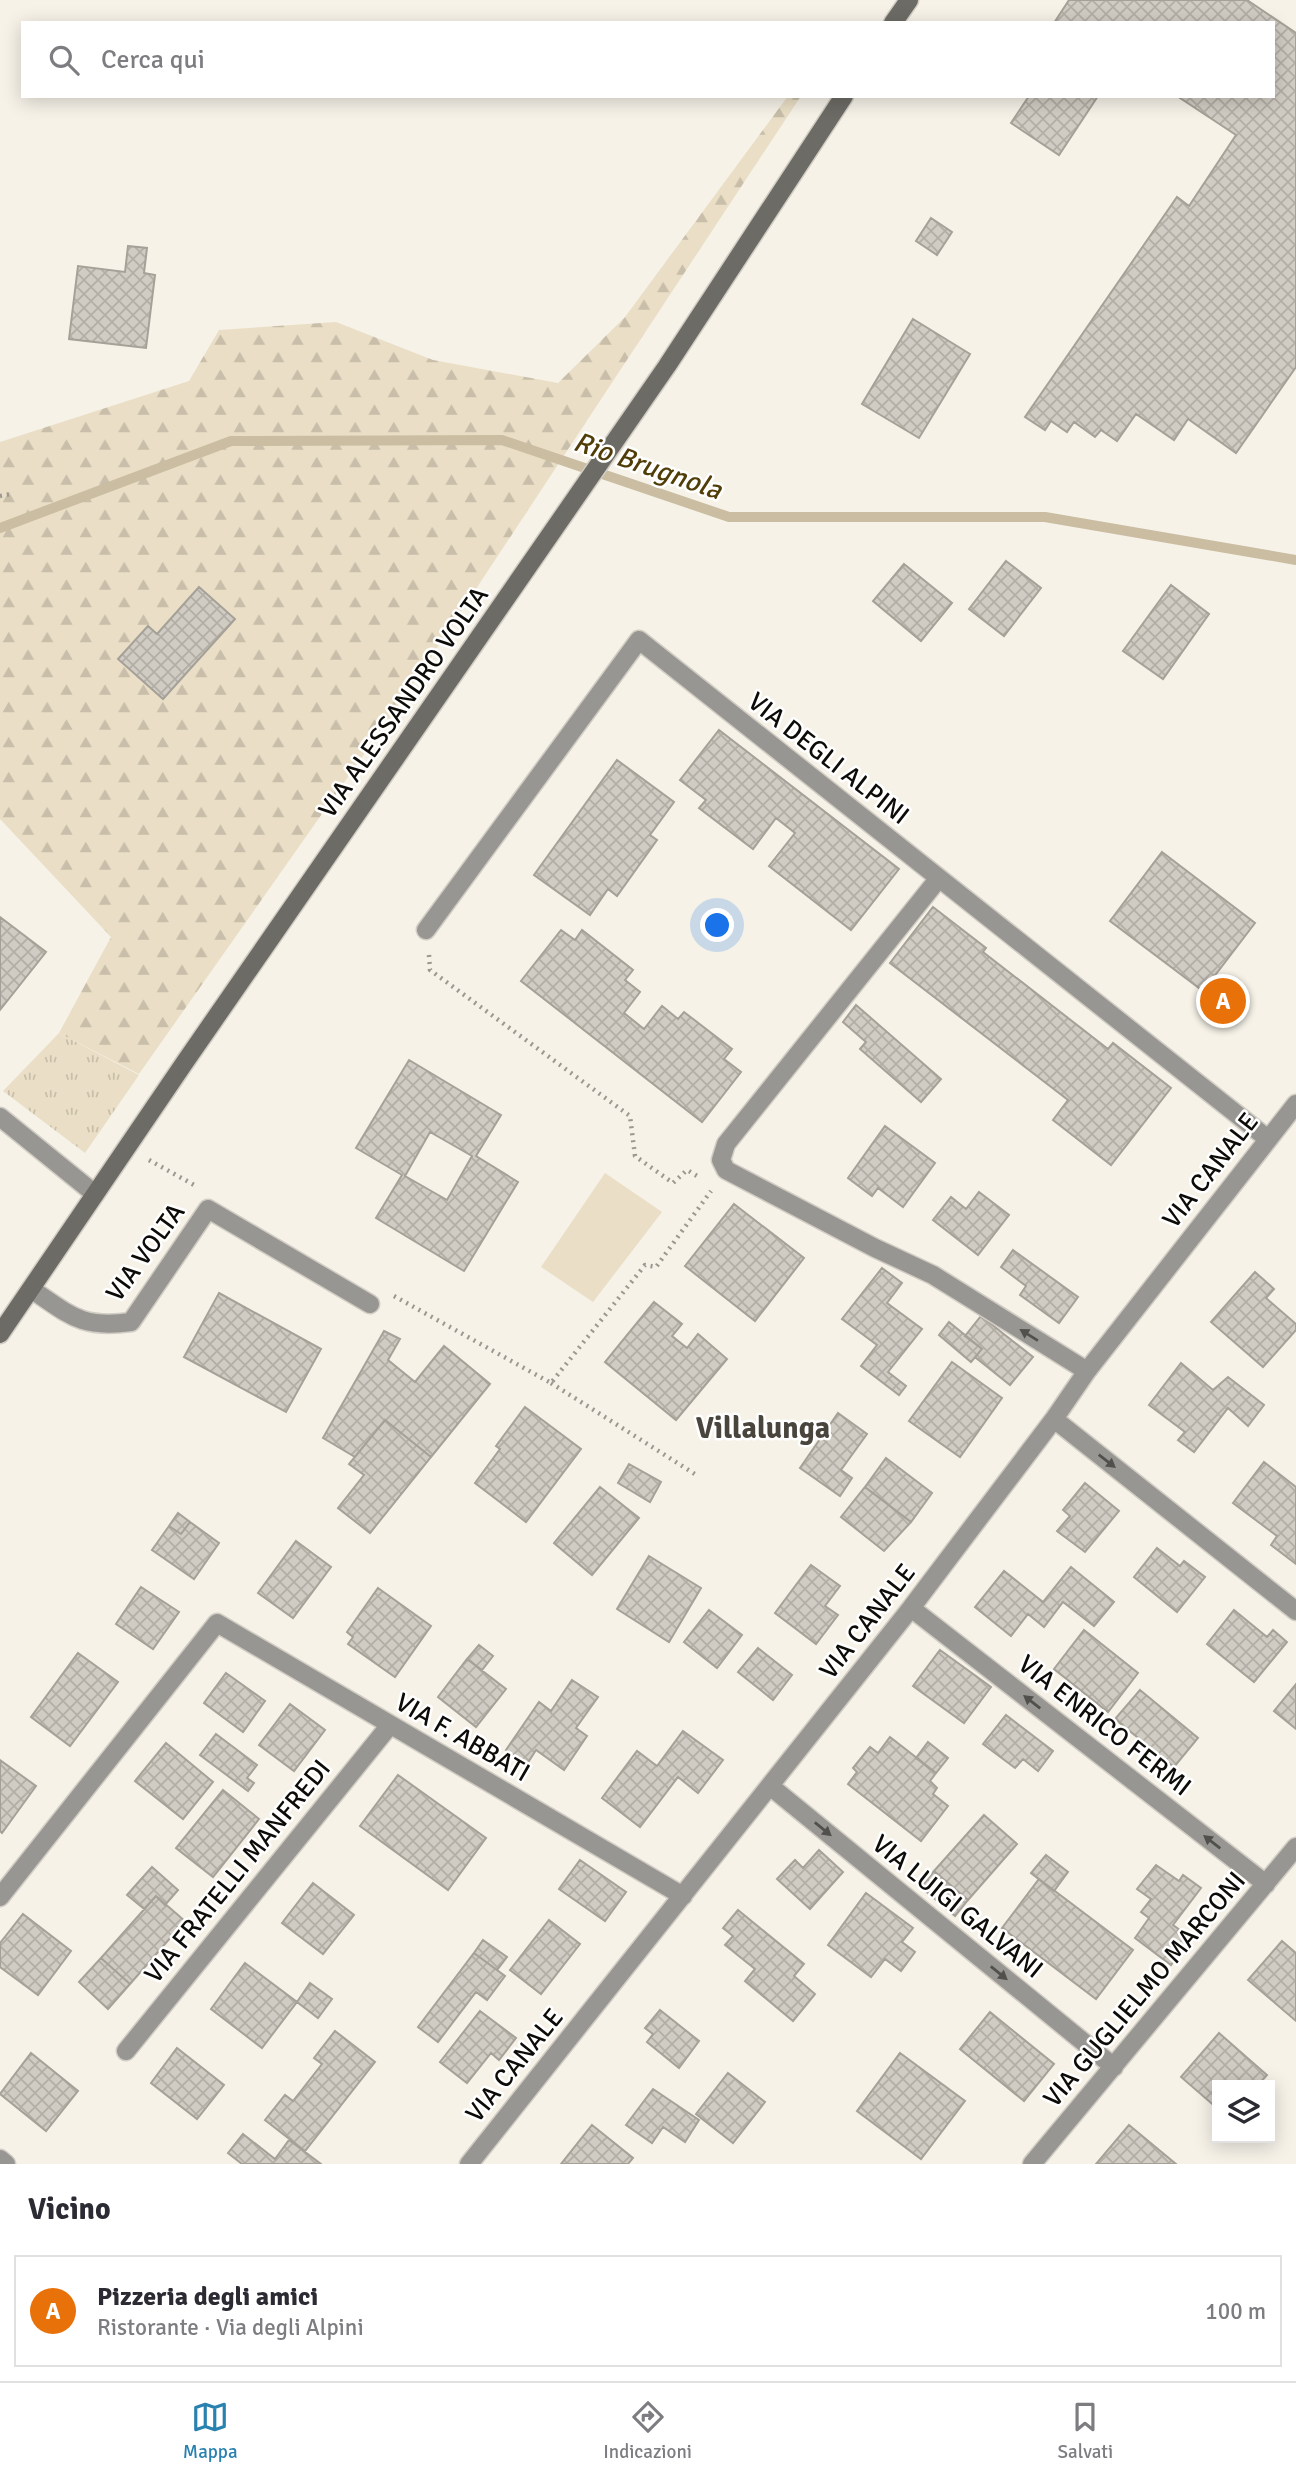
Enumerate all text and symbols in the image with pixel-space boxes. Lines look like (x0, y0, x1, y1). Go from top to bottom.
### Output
search box (21, 21, 1275, 98)
icon: search (45, 41, 83, 79)
text: Cerca qui (101, 44, 205, 76)
water label: Rio Brugnola (569, 425, 727, 507)
street label: VIA ALESSANDRO VOLTA (312, 581, 496, 824)
street label: VIA DEGLI ALPINI (741, 686, 915, 832)
your location (700, 908, 734, 942)
pin: A (1200, 975, 1246, 1027)
street label: VIA CANALE (1156, 1107, 1266, 1235)
street label: VIA VOLTA (99, 1197, 192, 1308)
one-way arrow (1019, 1329, 1039, 1342)
district label: Villalunga (696, 1410, 830, 1447)
one-way arrow (1098, 1454, 1116, 1469)
street label: VIA CANALE (813, 1558, 923, 1686)
street label: VIA ENRICO FERMI (1012, 1648, 1197, 1803)
street label: VIA F. ABBATI (390, 1687, 535, 1789)
one-way arrow (1024, 1694, 1042, 1709)
street label: VIA FRATELLI MANFREDI (138, 1753, 338, 1990)
one-way arrow (813, 1822, 831, 1837)
street label: VIA LUIGI GALVANI (865, 1828, 1049, 1986)
one-way arrow (1203, 1834, 1221, 1849)
street label: VIA GUGLIELMO MARCONI (1037, 1865, 1253, 2114)
one-way arrow (991, 1965, 1008, 1980)
street label: VIA CANALE (459, 2002, 570, 2129)
map controls (1212, 2080, 1275, 2143)
button: layers (1212, 2080, 1275, 2143)
text: Vicino (28, 2191, 111, 2228)
text: Pizzeria degli amici (97, 2281, 318, 2313)
text: A (46, 2297, 60, 2326)
text: 100 m (1205, 2297, 1266, 2326)
text: Ristorante · Via degli Alpini (97, 2313, 364, 2342)
tab: Mappa (183, 2398, 238, 2464)
tab: Indicazioni (603, 2398, 692, 2464)
tab: Salvati (1058, 2398, 1113, 2464)

